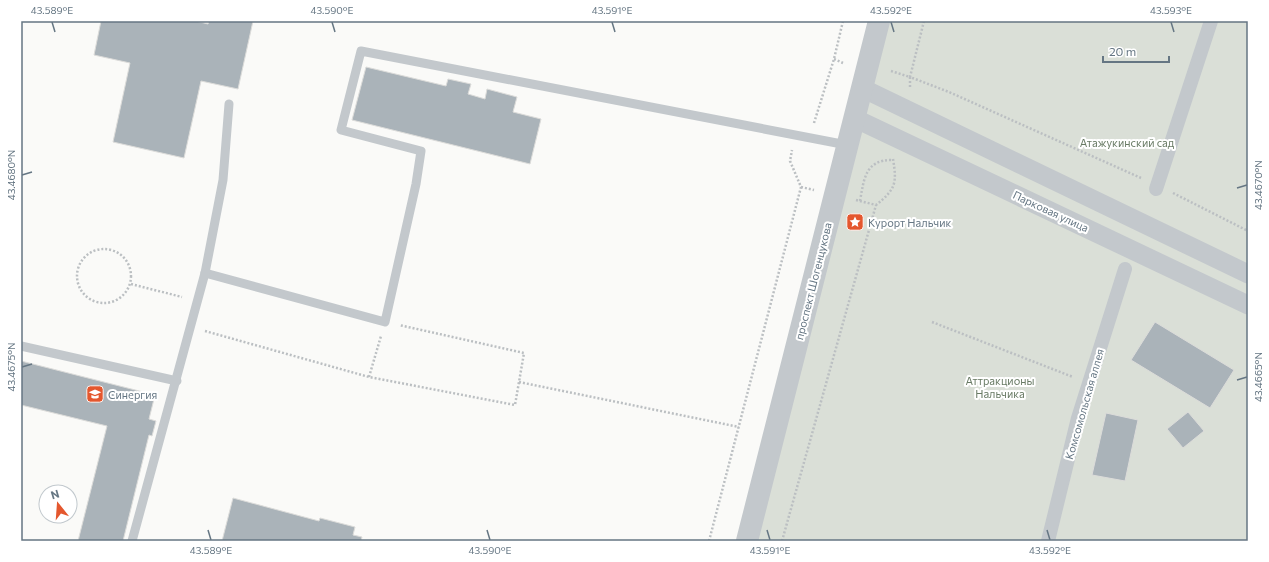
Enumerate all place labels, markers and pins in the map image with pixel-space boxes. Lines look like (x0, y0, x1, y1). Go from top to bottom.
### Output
place icon: Курорт Нальчик (845, 212, 865, 232)
place label: Курорт Нальчик (868, 216, 951, 229)
school or university icon: Синергия (85, 384, 105, 404)
place label: Синергия (108, 388, 157, 401)

